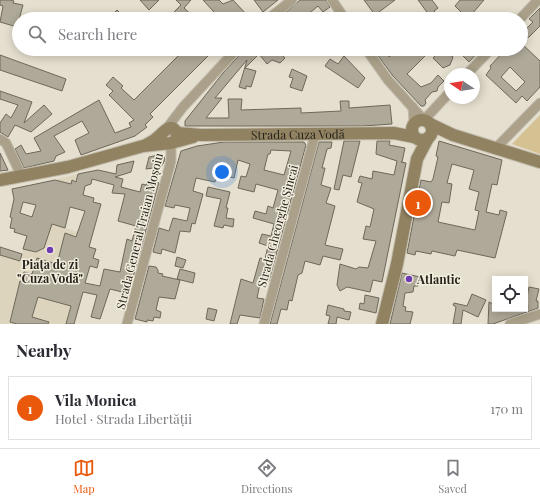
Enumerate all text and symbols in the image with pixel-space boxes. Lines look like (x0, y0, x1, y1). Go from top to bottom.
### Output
search box (12, 12, 528, 56)
icon: search (26, 23, 48, 45)
text: Search here (58, 24, 137, 44)
north arrow (444, 68, 480, 104)
street label: Strada Cuza Vodă (251, 126, 345, 142)
street label: Strada General Traian Moșoiu (112, 151, 166, 311)
your location (212, 162, 232, 182)
street label: Strada Gheorghe Șincai (253, 163, 301, 289)
pin: 1 (405, 188, 431, 218)
marker: Piața de zi "Cuza Vodă" (45, 245, 55, 255)
place label: Piața de zi "Cuza Vodă" (17, 256, 83, 286)
place label: Atlantic (416, 271, 461, 287)
marker: Atlantic (404, 274, 414, 284)
map controls (492, 276, 528, 312)
button: locate (492, 276, 528, 312)
text: Nearby (16, 339, 71, 361)
text: Vila Monica (55, 390, 136, 410)
text: 1 (28, 400, 32, 417)
text: 170 m (490, 400, 523, 417)
text: Hotel · Strada Libertății (55, 410, 192, 427)
tab: Map (73, 457, 95, 496)
tab: Directions (241, 457, 292, 496)
tab: Saved (438, 457, 467, 496)

